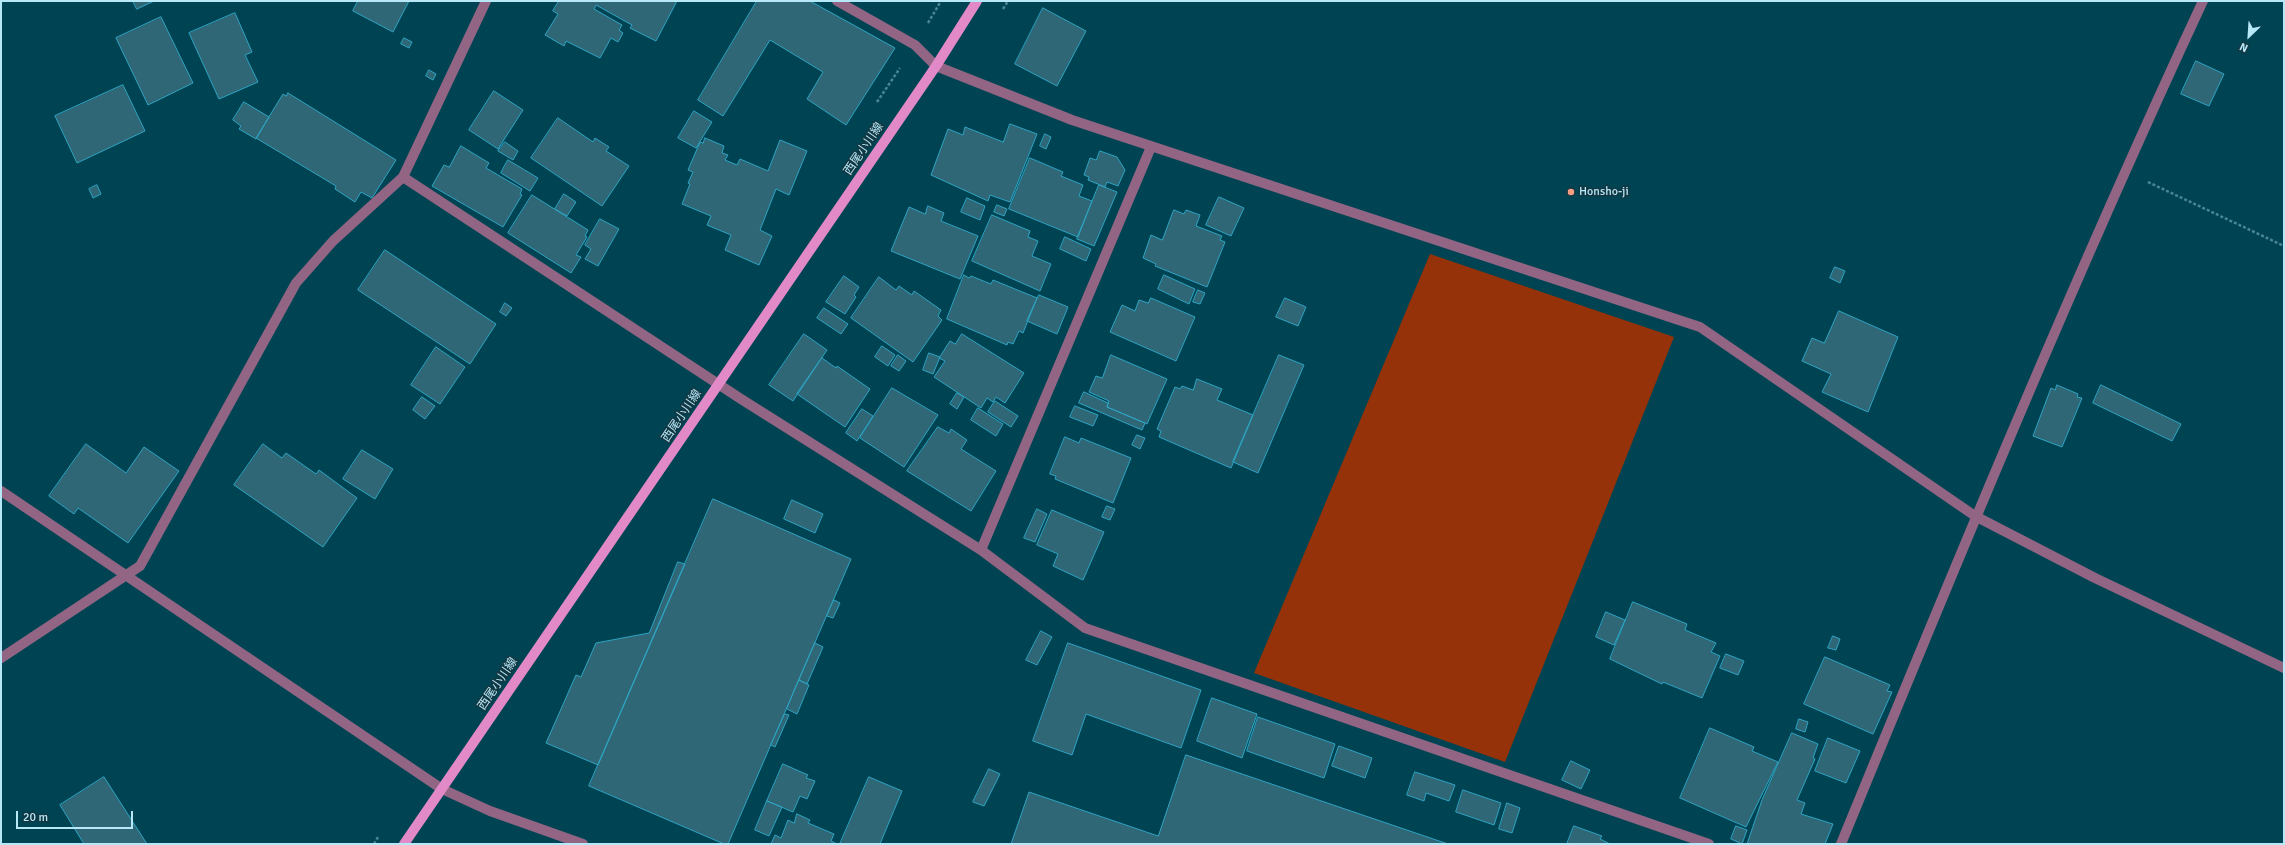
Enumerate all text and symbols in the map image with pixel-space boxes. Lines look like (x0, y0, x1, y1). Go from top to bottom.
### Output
north arrow (2229, 16, 2269, 56)
text: N (2238, 40, 2250, 55)
street label: 西尾小川線 (841, 120, 887, 178)
place label: Honsho-ji (1579, 185, 1629, 199)
marker: Honsho-ji (1566, 187, 1576, 197)
street label: 西尾小川線 (659, 387, 705, 445)
street label: 西尾小川線 (475, 655, 521, 713)
scale bar (18, 803, 135, 829)
text: 20 m (23, 810, 48, 825)

